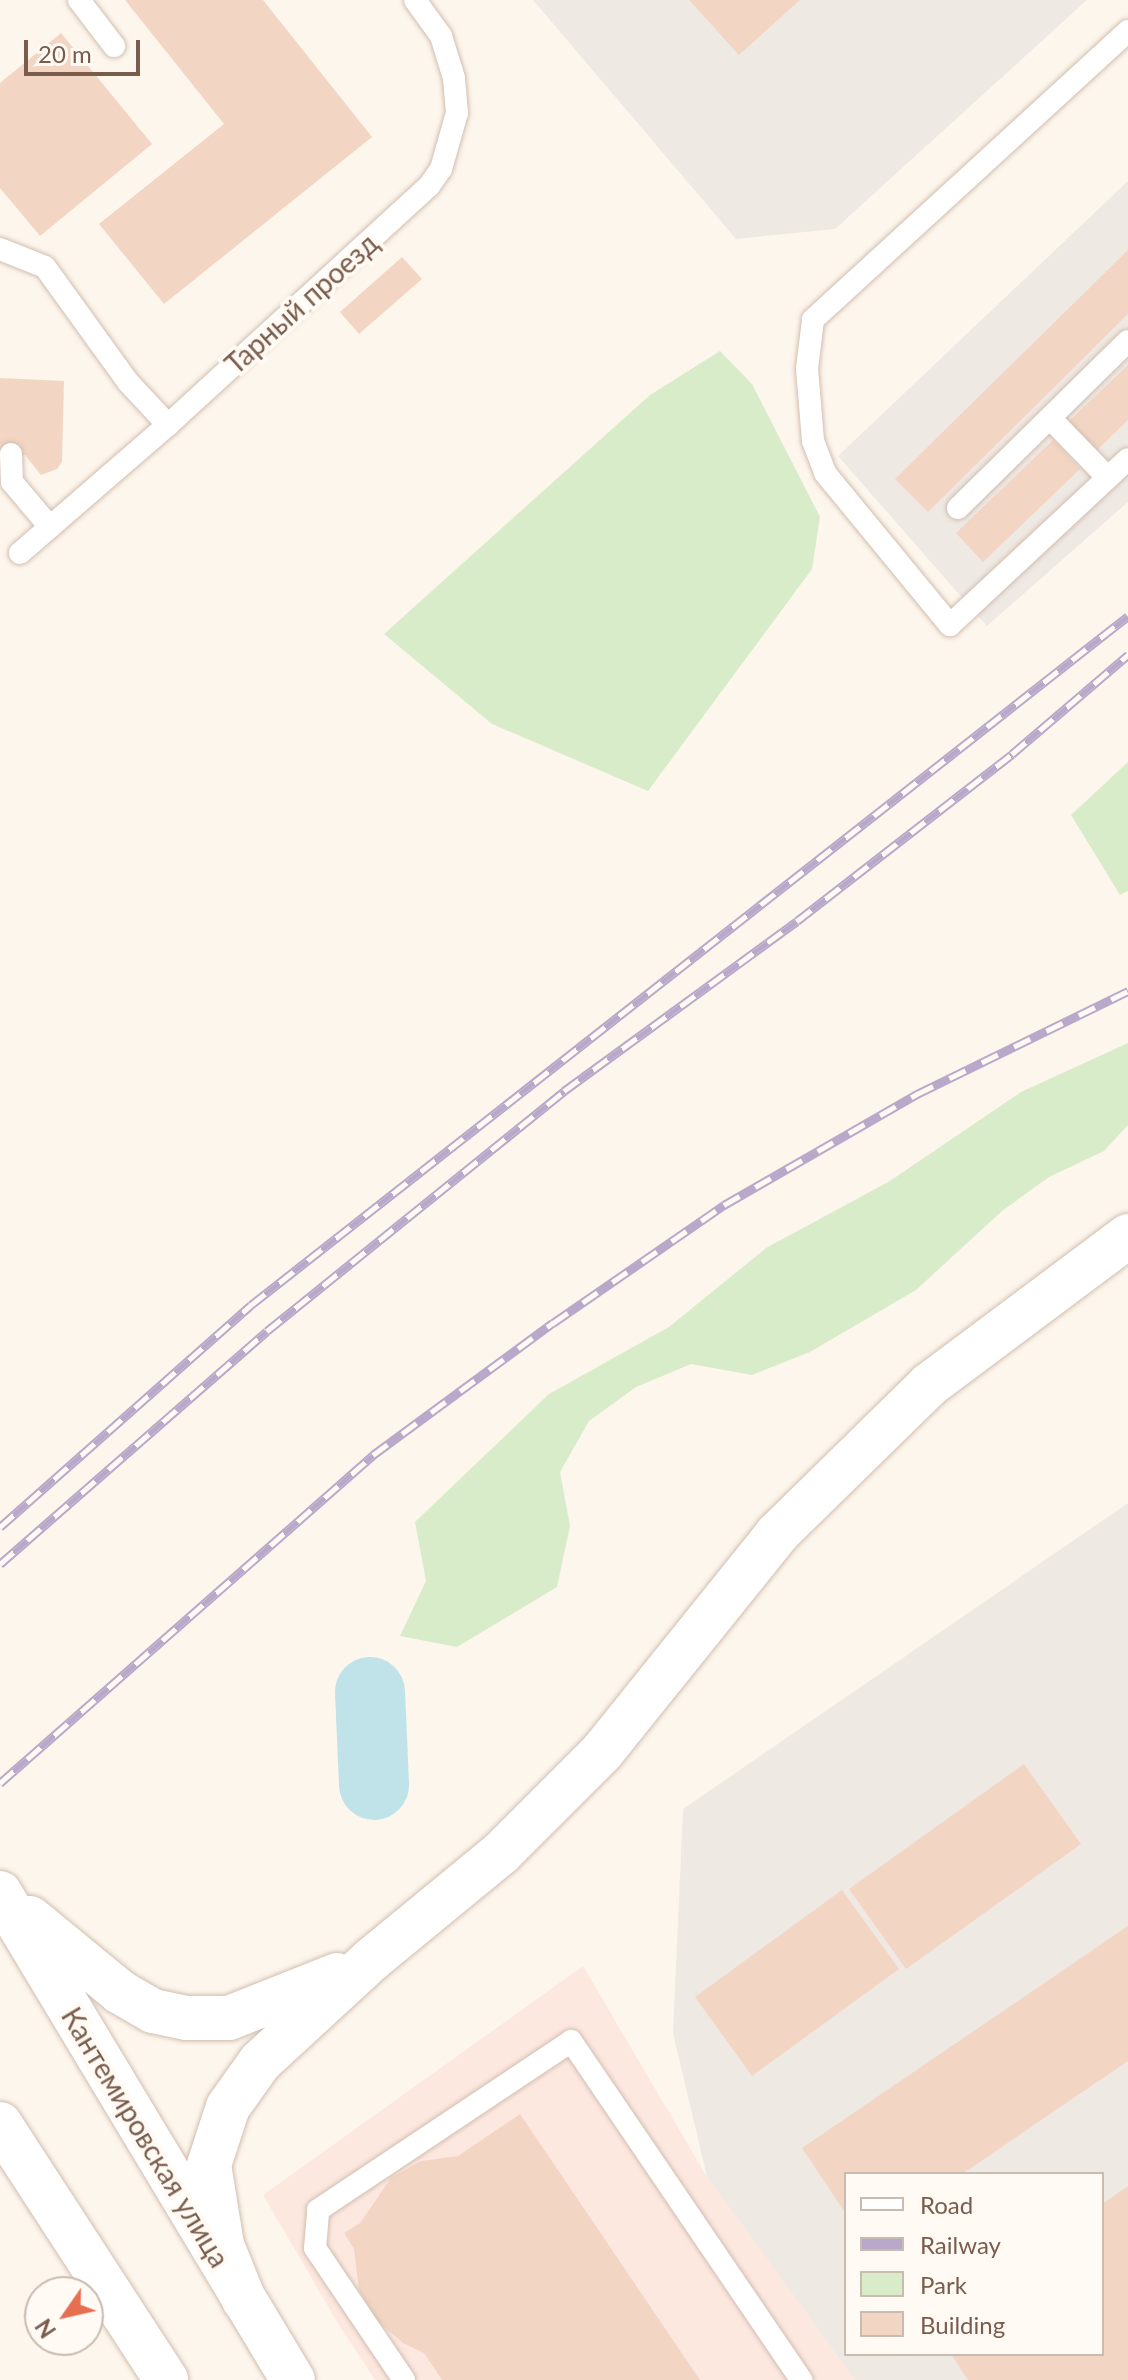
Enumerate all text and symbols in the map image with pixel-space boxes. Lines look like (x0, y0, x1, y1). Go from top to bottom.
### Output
scale bar (28, 24, 144, 74)
text: 20 m (38, 39, 92, 68)
street label: Тарный проезд (218, 226, 384, 380)
street label: Кантемировская улица (55, 2001, 237, 2273)
legend (844, 2172, 1104, 2356)
text: Road (920, 2190, 973, 2219)
text: Railway (920, 2230, 1001, 2259)
text: Park (920, 2270, 967, 2299)
north arrow (24, 2276, 104, 2356)
text: Building (920, 2310, 1005, 2339)
text: N (29, 2314, 61, 2343)

